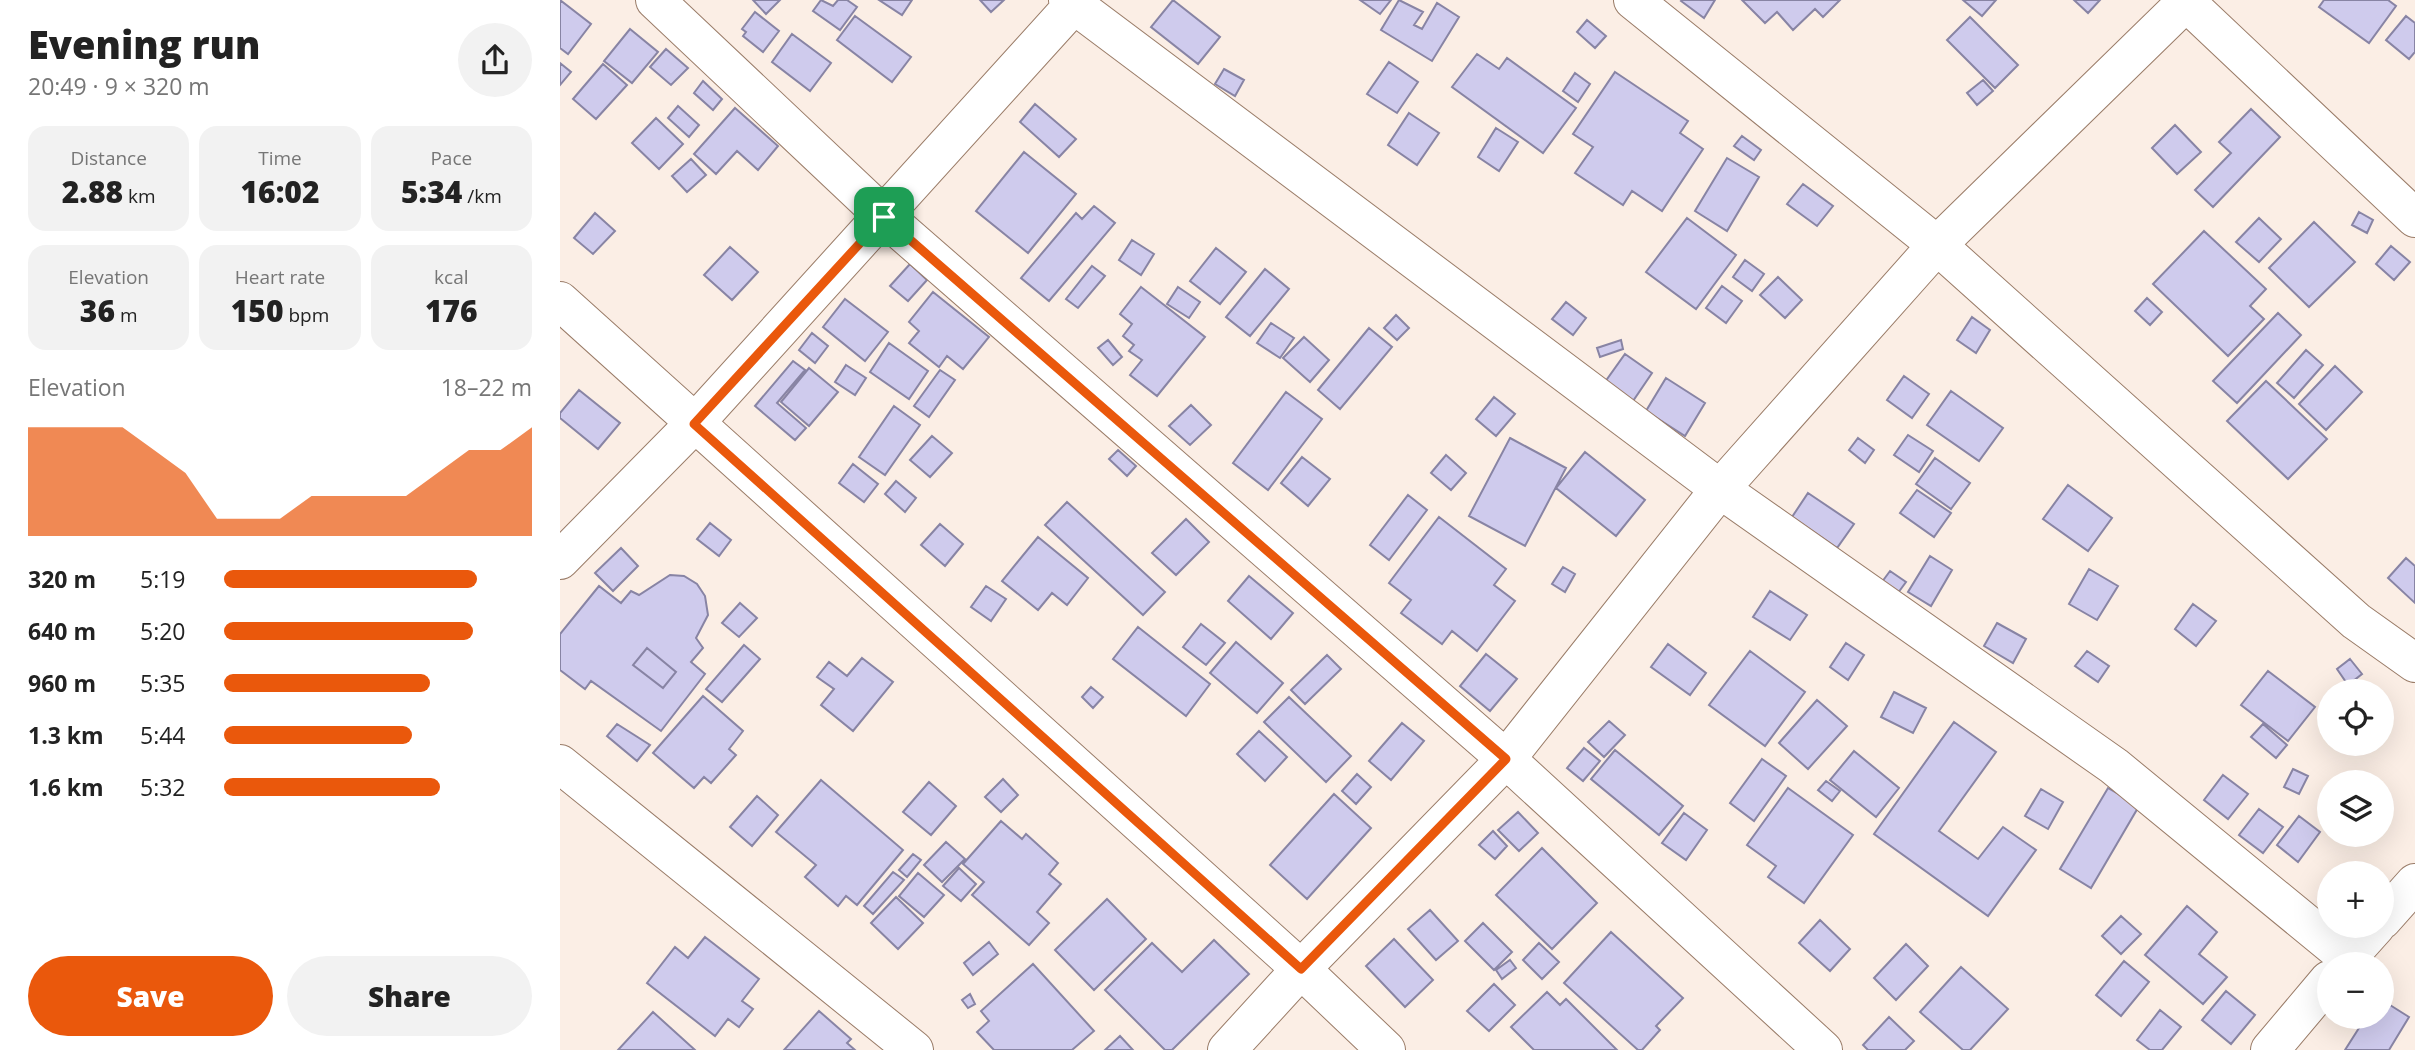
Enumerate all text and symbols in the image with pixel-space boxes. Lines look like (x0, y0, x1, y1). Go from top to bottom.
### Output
text: Evening run (28, 18, 260, 70)
button: share (458, 23, 532, 97)
text: 20:49 · 9 × 320 m (28, 70, 210, 102)
text: Distance (70, 145, 147, 171)
text: Time (258, 145, 302, 171)
text: Pace (430, 145, 472, 171)
text: 2.88 (62, 171, 123, 212)
text: 16:02 (241, 171, 319, 212)
text: 5:34 (401, 171, 462, 212)
text: km (123, 183, 156, 209)
text: /km (462, 183, 502, 209)
pin (854, 187, 914, 247)
icon: arrive (865, 198, 903, 236)
text: Elevation (68, 264, 149, 290)
text: Heart rate (235, 264, 325, 290)
text: kcal (434, 264, 469, 290)
text: 36 (80, 290, 115, 331)
text: 150 (231, 290, 283, 331)
text: 176 (425, 290, 478, 331)
text: m (115, 302, 138, 328)
text: bpm (283, 302, 329, 328)
text: Elevation (28, 371, 126, 403)
text: 18–22 m (441, 371, 532, 403)
text: 320 m (28, 563, 96, 595)
text: 5:19 (140, 563, 186, 595)
text: 640 m (28, 615, 96, 647)
text: 5:20 (140, 615, 186, 647)
text: 960 m (28, 667, 96, 699)
text: 5:35 (140, 667, 186, 699)
map controls (2317, 679, 2394, 1029)
button: locate (2317, 679, 2394, 756)
text: 1.3 km (28, 719, 104, 751)
text: 5:44 (140, 719, 186, 751)
button: layers (2317, 770, 2394, 847)
text: 1.6 km (28, 771, 104, 803)
text: 5:32 (140, 771, 186, 803)
button: + (2317, 861, 2394, 938)
button: − (2317, 952, 2394, 1029)
button: Save (28, 956, 273, 1036)
button: Share (287, 956, 532, 1036)

